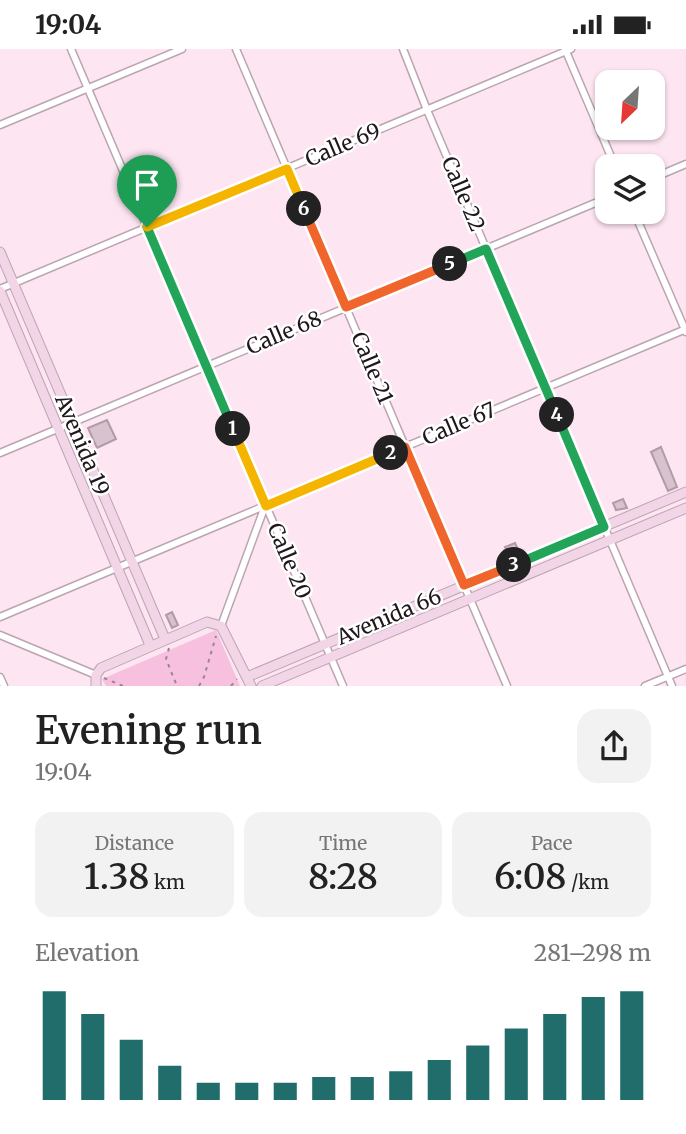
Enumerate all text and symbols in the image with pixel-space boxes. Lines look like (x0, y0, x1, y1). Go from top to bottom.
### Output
text: 19:04 (35, 8, 101, 41)
north arrow (595, 70, 665, 140)
map controls (595, 70, 665, 224)
street label: Calle 69 (301, 117, 384, 172)
street label: Calle 22 (436, 152, 491, 235)
button: layers (595, 154, 665, 224)
pin (117, 155, 177, 227)
icon: arrive (128, 166, 166, 204)
pin: 6 (286, 191, 322, 227)
text: 6 (298, 196, 309, 220)
pin: 5 (433, 247, 468, 281)
text: 5 (444, 251, 455, 275)
street label: Calle 68 (242, 305, 326, 360)
street label: Calle 21 (345, 328, 400, 408)
street label: Avenida 19 (49, 389, 116, 499)
street label: Calle 67 (418, 396, 500, 451)
pin: 4 (540, 397, 574, 433)
text: 4 (550, 402, 563, 426)
pin: 1 (216, 411, 250, 447)
text: 1 (228, 416, 237, 440)
pin: 2 (374, 435, 408, 471)
text: 2 (385, 440, 396, 464)
street label: Calle 20 (261, 519, 317, 603)
pin: 3 (496, 547, 532, 583)
text: 3 (508, 552, 519, 576)
street label: Avenida 66 (331, 582, 445, 651)
text: Evening run (35, 707, 262, 754)
button: share (577, 709, 651, 783)
text: 19:04 (35, 757, 92, 786)
text: Distance (95, 831, 174, 855)
text: Time (319, 831, 367, 855)
text: Pace (531, 831, 572, 855)
text: 1.38 (84, 855, 149, 899)
text: 8:28 (308, 855, 378, 899)
text: 6:08 (494, 855, 566, 899)
text: km (149, 870, 185, 894)
text: /km (566, 870, 609, 894)
text: Elevation (35, 938, 139, 967)
text: 281–298 m (534, 938, 651, 967)

